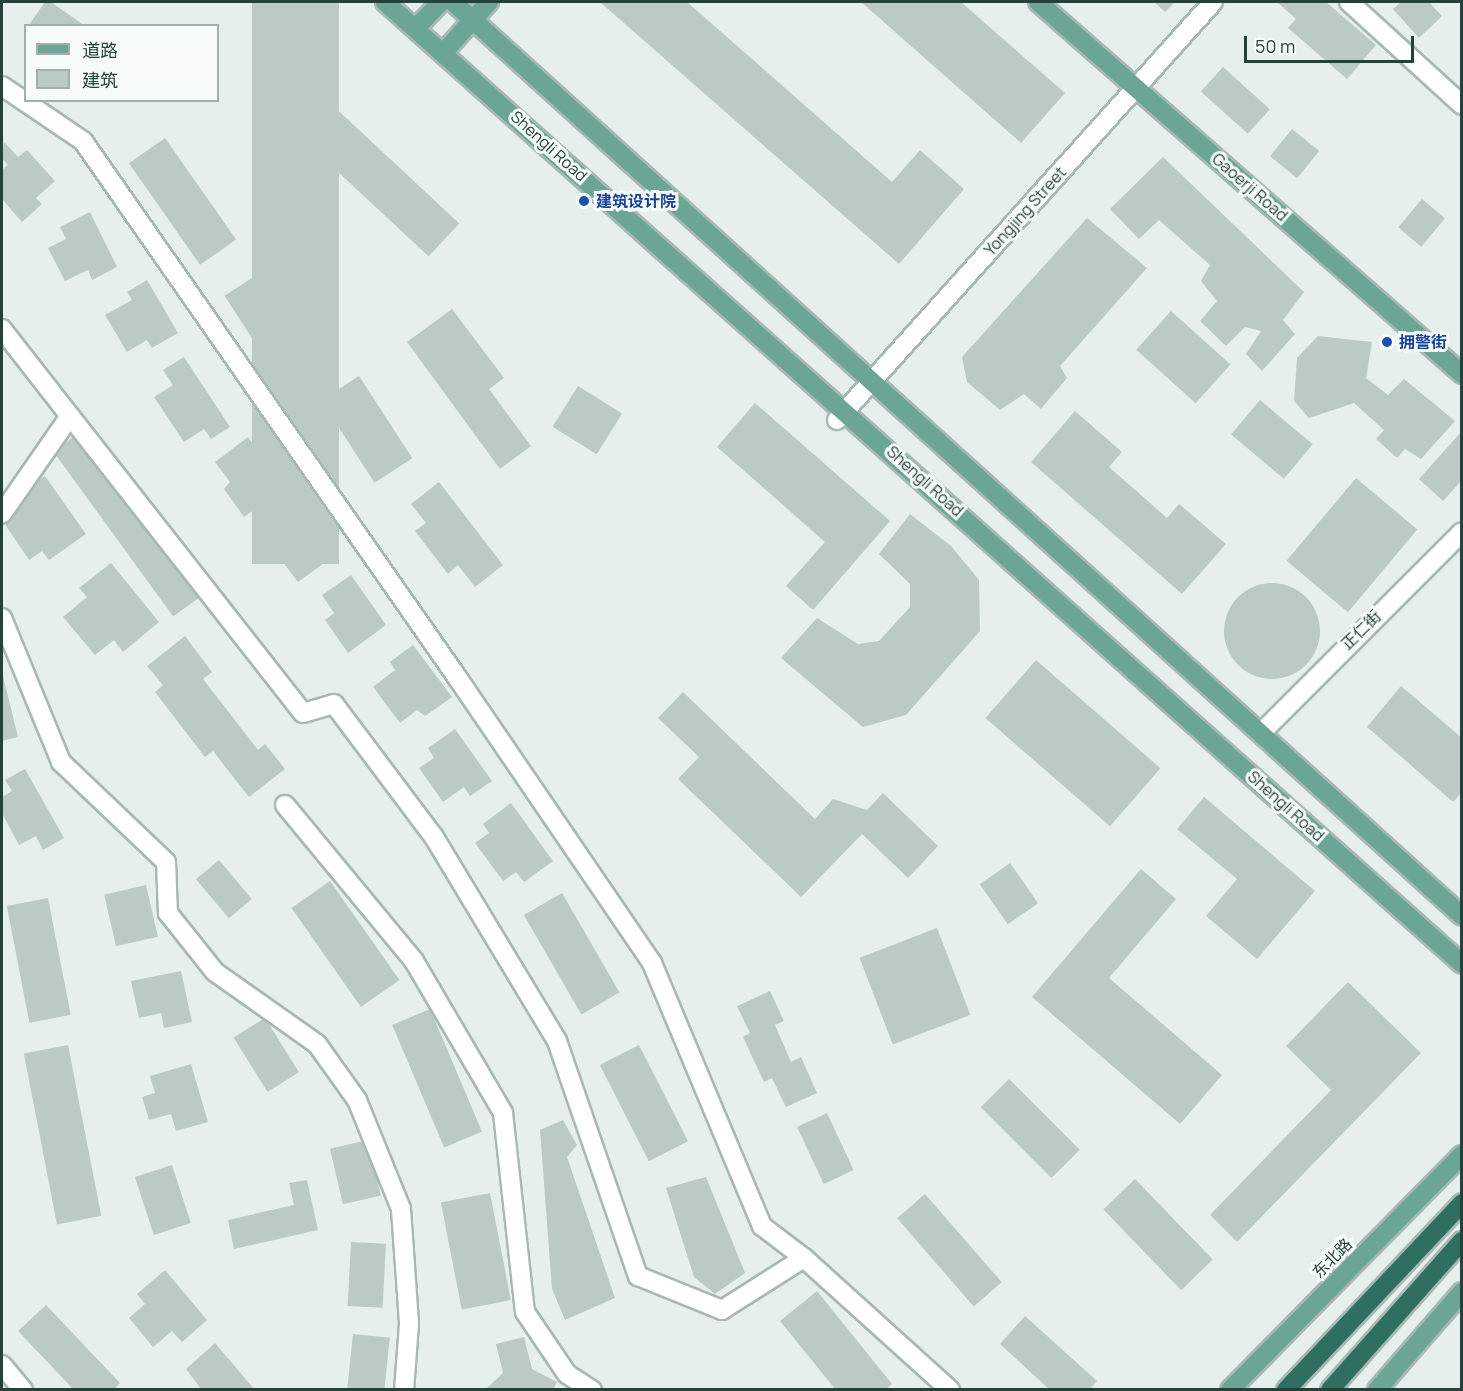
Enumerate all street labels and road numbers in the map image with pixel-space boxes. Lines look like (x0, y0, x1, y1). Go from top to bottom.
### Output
street label: Shengli Road (507, 107, 591, 185)
street label: Gaoerji Road (1208, 149, 1292, 225)
street label: Yongjing Street (980, 163, 1070, 259)
street label: Shengli Road (883, 442, 967, 520)
street label: 正仁街 (1337, 606, 1385, 654)
street label: Shengli Road (1244, 767, 1328, 845)
street label: 东北路 (1308, 1234, 1356, 1282)

